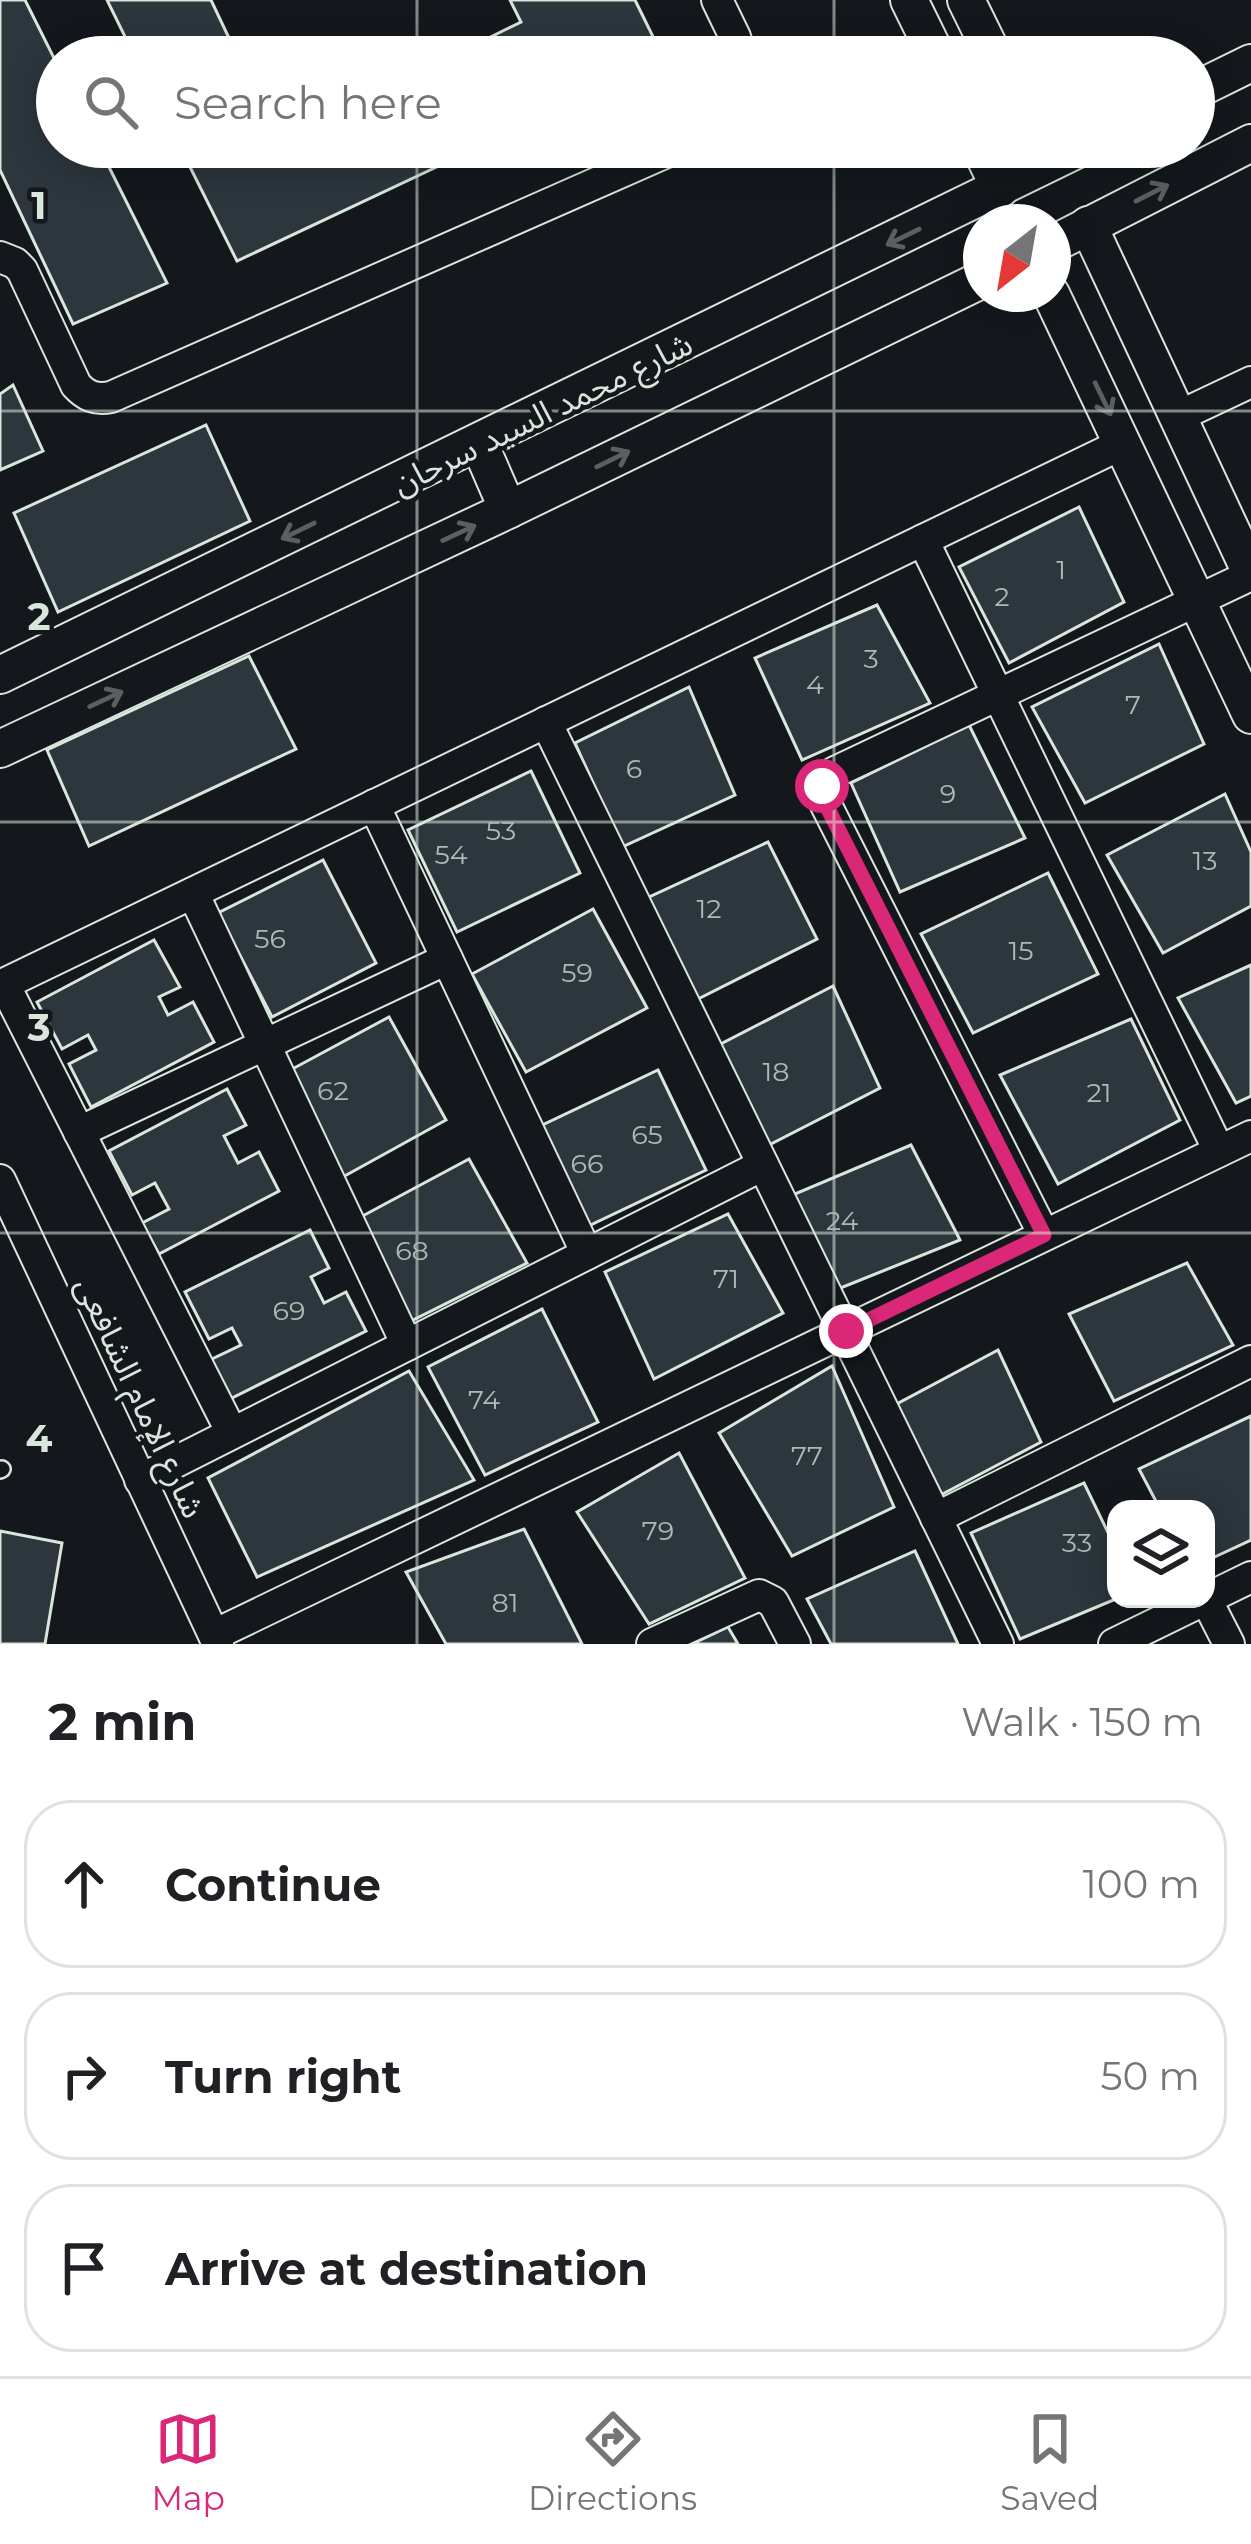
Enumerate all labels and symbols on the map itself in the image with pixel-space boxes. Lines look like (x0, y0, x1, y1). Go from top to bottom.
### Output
one-way arrow (1134, 180, 1169, 203)
text: 1 (31, 181, 47, 229)
north arrow (963, 204, 1071, 312)
one-way arrow (885, 227, 921, 249)
street label: شارع محمد السيد سرحان (385, 323, 701, 508)
one-way arrow (1093, 380, 1115, 416)
one-way arrow (594, 447, 630, 469)
one-way arrow (281, 521, 317, 543)
one-way arrow (440, 521, 476, 543)
house number: 1 (1056, 553, 1066, 586)
house number: 2 (994, 580, 1010, 613)
text: 2 (27, 592, 51, 640)
house number: 3 (863, 642, 879, 675)
house number: 4 (806, 668, 824, 701)
one-way arrow (87, 687, 123, 709)
house number: 7 (1125, 688, 1141, 721)
house number: 6 (626, 752, 642, 785)
route start (795, 759, 849, 813)
house number: 9 (940, 777, 956, 810)
house number: 53 (486, 814, 516, 847)
house number: 54 (434, 838, 468, 871)
house number: 13 (1193, 844, 1217, 877)
house number: 12 (696, 892, 722, 925)
house number: 56 (254, 922, 286, 955)
house number: 15 (1008, 934, 1034, 967)
house number: 59 (561, 956, 593, 989)
text: 3 (26, 1003, 51, 1051)
house number: 18 (763, 1055, 789, 1088)
house number: 62 (317, 1074, 349, 1107)
house number: 21 (1086, 1076, 1112, 1109)
house number: 65 (631, 1118, 663, 1151)
house number: 66 (571, 1147, 603, 1180)
house number: 24 (826, 1204, 858, 1237)
house number: 68 (395, 1234, 429, 1267)
house number: 71 (713, 1262, 739, 1295)
street label: شارع الإمام الشافعى (63, 1270, 214, 1526)
house number: 69 (273, 1294, 305, 1327)
route end (819, 1304, 873, 1358)
house number: 74 (468, 1383, 500, 1416)
text: 4 (26, 1414, 53, 1462)
house number: 77 (791, 1439, 823, 1472)
house number: 79 (642, 1514, 674, 1547)
house number: 33 (1062, 1526, 1092, 1559)
house number: 81 (492, 1586, 518, 1619)

